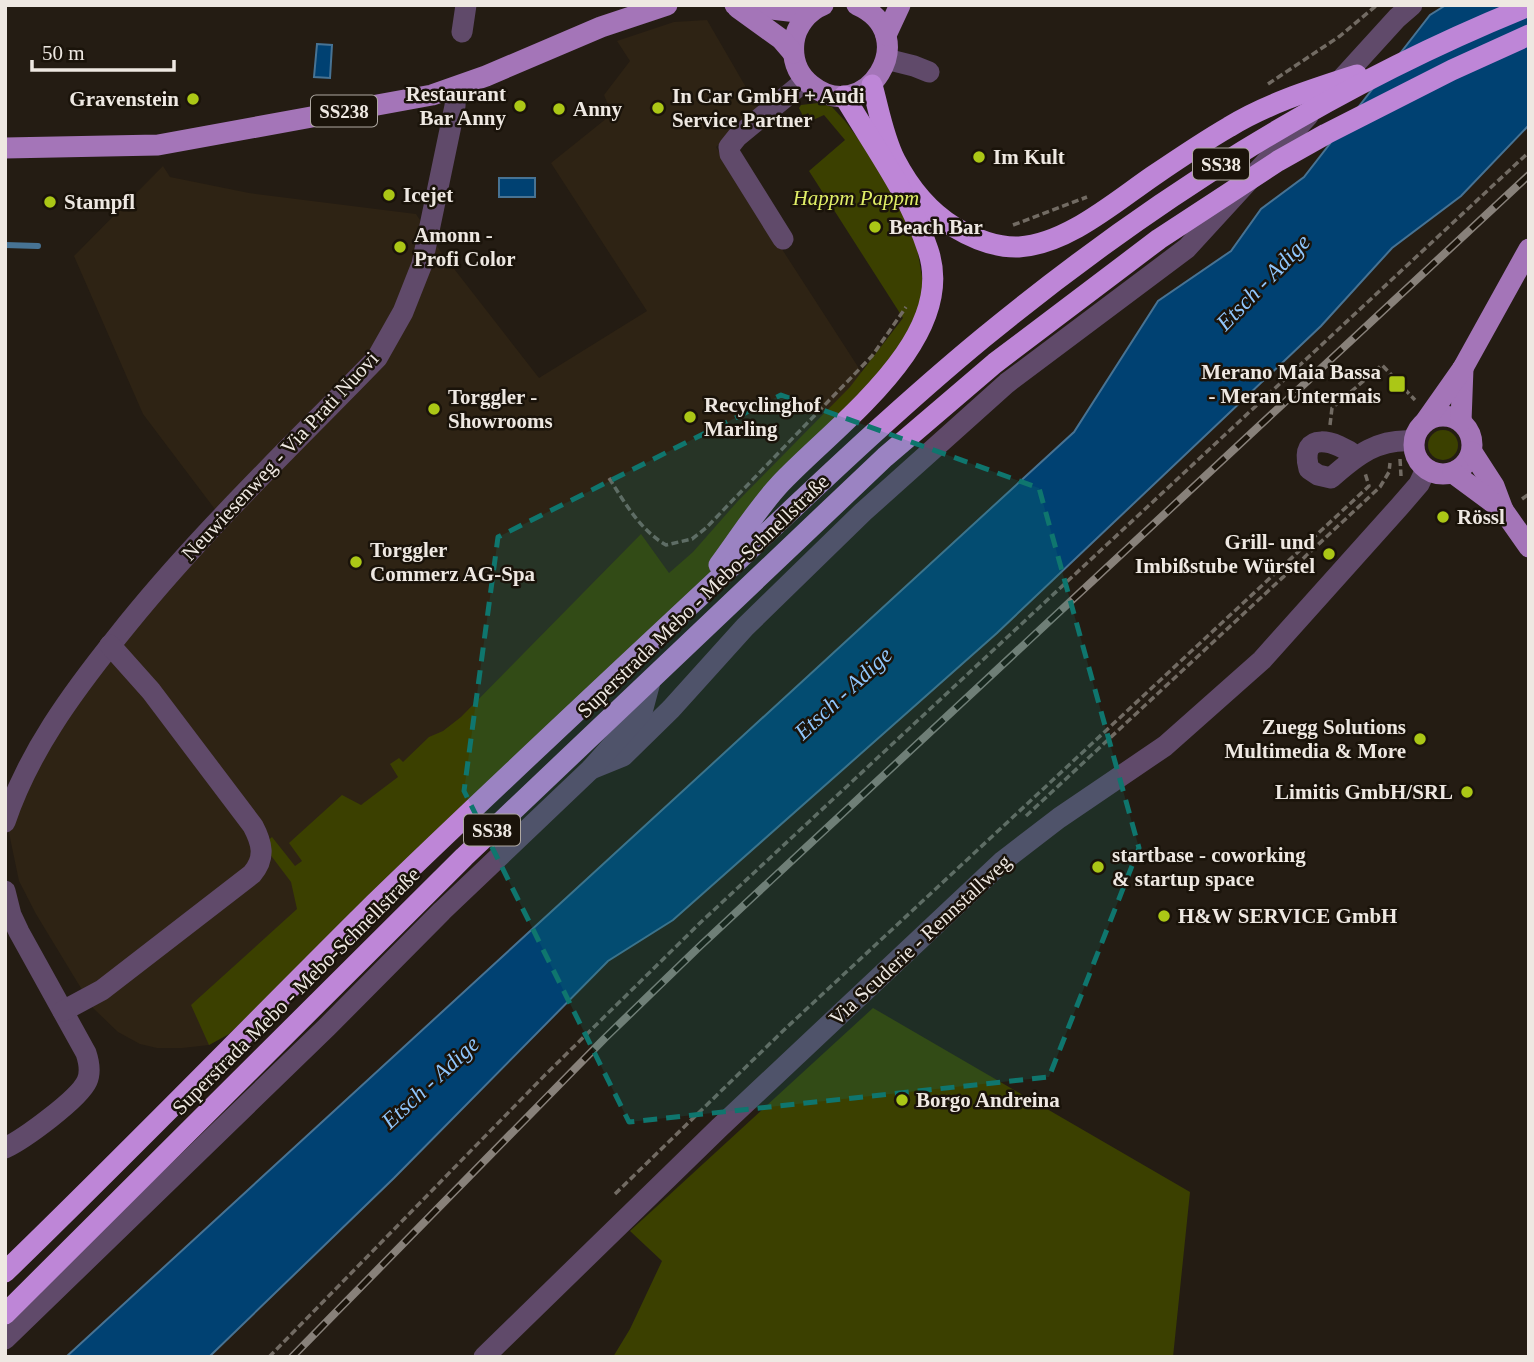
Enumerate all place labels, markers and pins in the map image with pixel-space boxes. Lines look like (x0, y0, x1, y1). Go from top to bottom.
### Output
place label: Restaurant Bar Anny (406, 82, 506, 130)
place label: In Car GmbH + Audi Service Partner (672, 84, 865, 132)
place label: Gravenstein (69, 87, 179, 111)
marker: Gravenstein (185, 91, 201, 107)
place label: Anny (573, 97, 623, 121)
marker: Restaurant Bar Anny (512, 98, 528, 114)
marker: In Car GmbH + Audi Service Partner (650, 100, 666, 116)
marker: Anny (551, 101, 567, 117)
place label: Im Kult (993, 145, 1065, 169)
marker: Im Kult (971, 149, 987, 165)
place label: Icejet (403, 183, 453, 207)
marker: Icejet (381, 187, 397, 203)
place label: Stampfl (64, 190, 135, 214)
marker: Stampfl (42, 194, 58, 210)
place label: Beach Bar (889, 215, 983, 239)
marker: Beach Bar (867, 219, 883, 235)
place label: Amonn - Profi Color (414, 223, 516, 271)
marker: Amonn - Profi Color (392, 239, 408, 255)
place label: Merano Maia Bassa - Meran Untermais (1201, 360, 1381, 408)
marker: Merano Maia Bassa - Meran Untermais (1387, 374, 1407, 394)
place label: Torggler - Showrooms (448, 385, 553, 433)
place label: Recyclinghof Marling (704, 393, 822, 441)
marker: Torggler - Showrooms (426, 401, 442, 417)
marker: Recyclinghof Marling (682, 409, 698, 425)
place label: Rössl (1457, 505, 1505, 529)
marker: Rössl (1435, 509, 1451, 525)
place label: Grill- und Imbißstube Würstel (1135, 530, 1315, 578)
place label: Torggler Commerz AG-Spa (370, 538, 536, 586)
marker: Grill- und Imbißstube Würstel (1321, 546, 1337, 562)
marker: Torggler Commerz AG-Spa (348, 554, 364, 570)
place label: Zuegg Solutions Multimedia & More (1224, 715, 1406, 763)
marker: Zuegg Solutions Multimedia & More (1412, 731, 1428, 747)
place label: Limitis GmbH/SRL (1275, 780, 1453, 804)
marker: Limitis GmbH/SRL (1459, 784, 1475, 800)
place label: startbase - coworking & startup space (1112, 843, 1306, 891)
marker: startbase - coworking & startup space (1090, 859, 1106, 875)
place label: H&W SERVICE GmbH (1178, 904, 1397, 928)
marker: H&W SERVICE GmbH (1156, 908, 1172, 924)
place label: Borgo Andreina (916, 1088, 1060, 1112)
marker: Borgo Andreina (894, 1092, 910, 1108)

